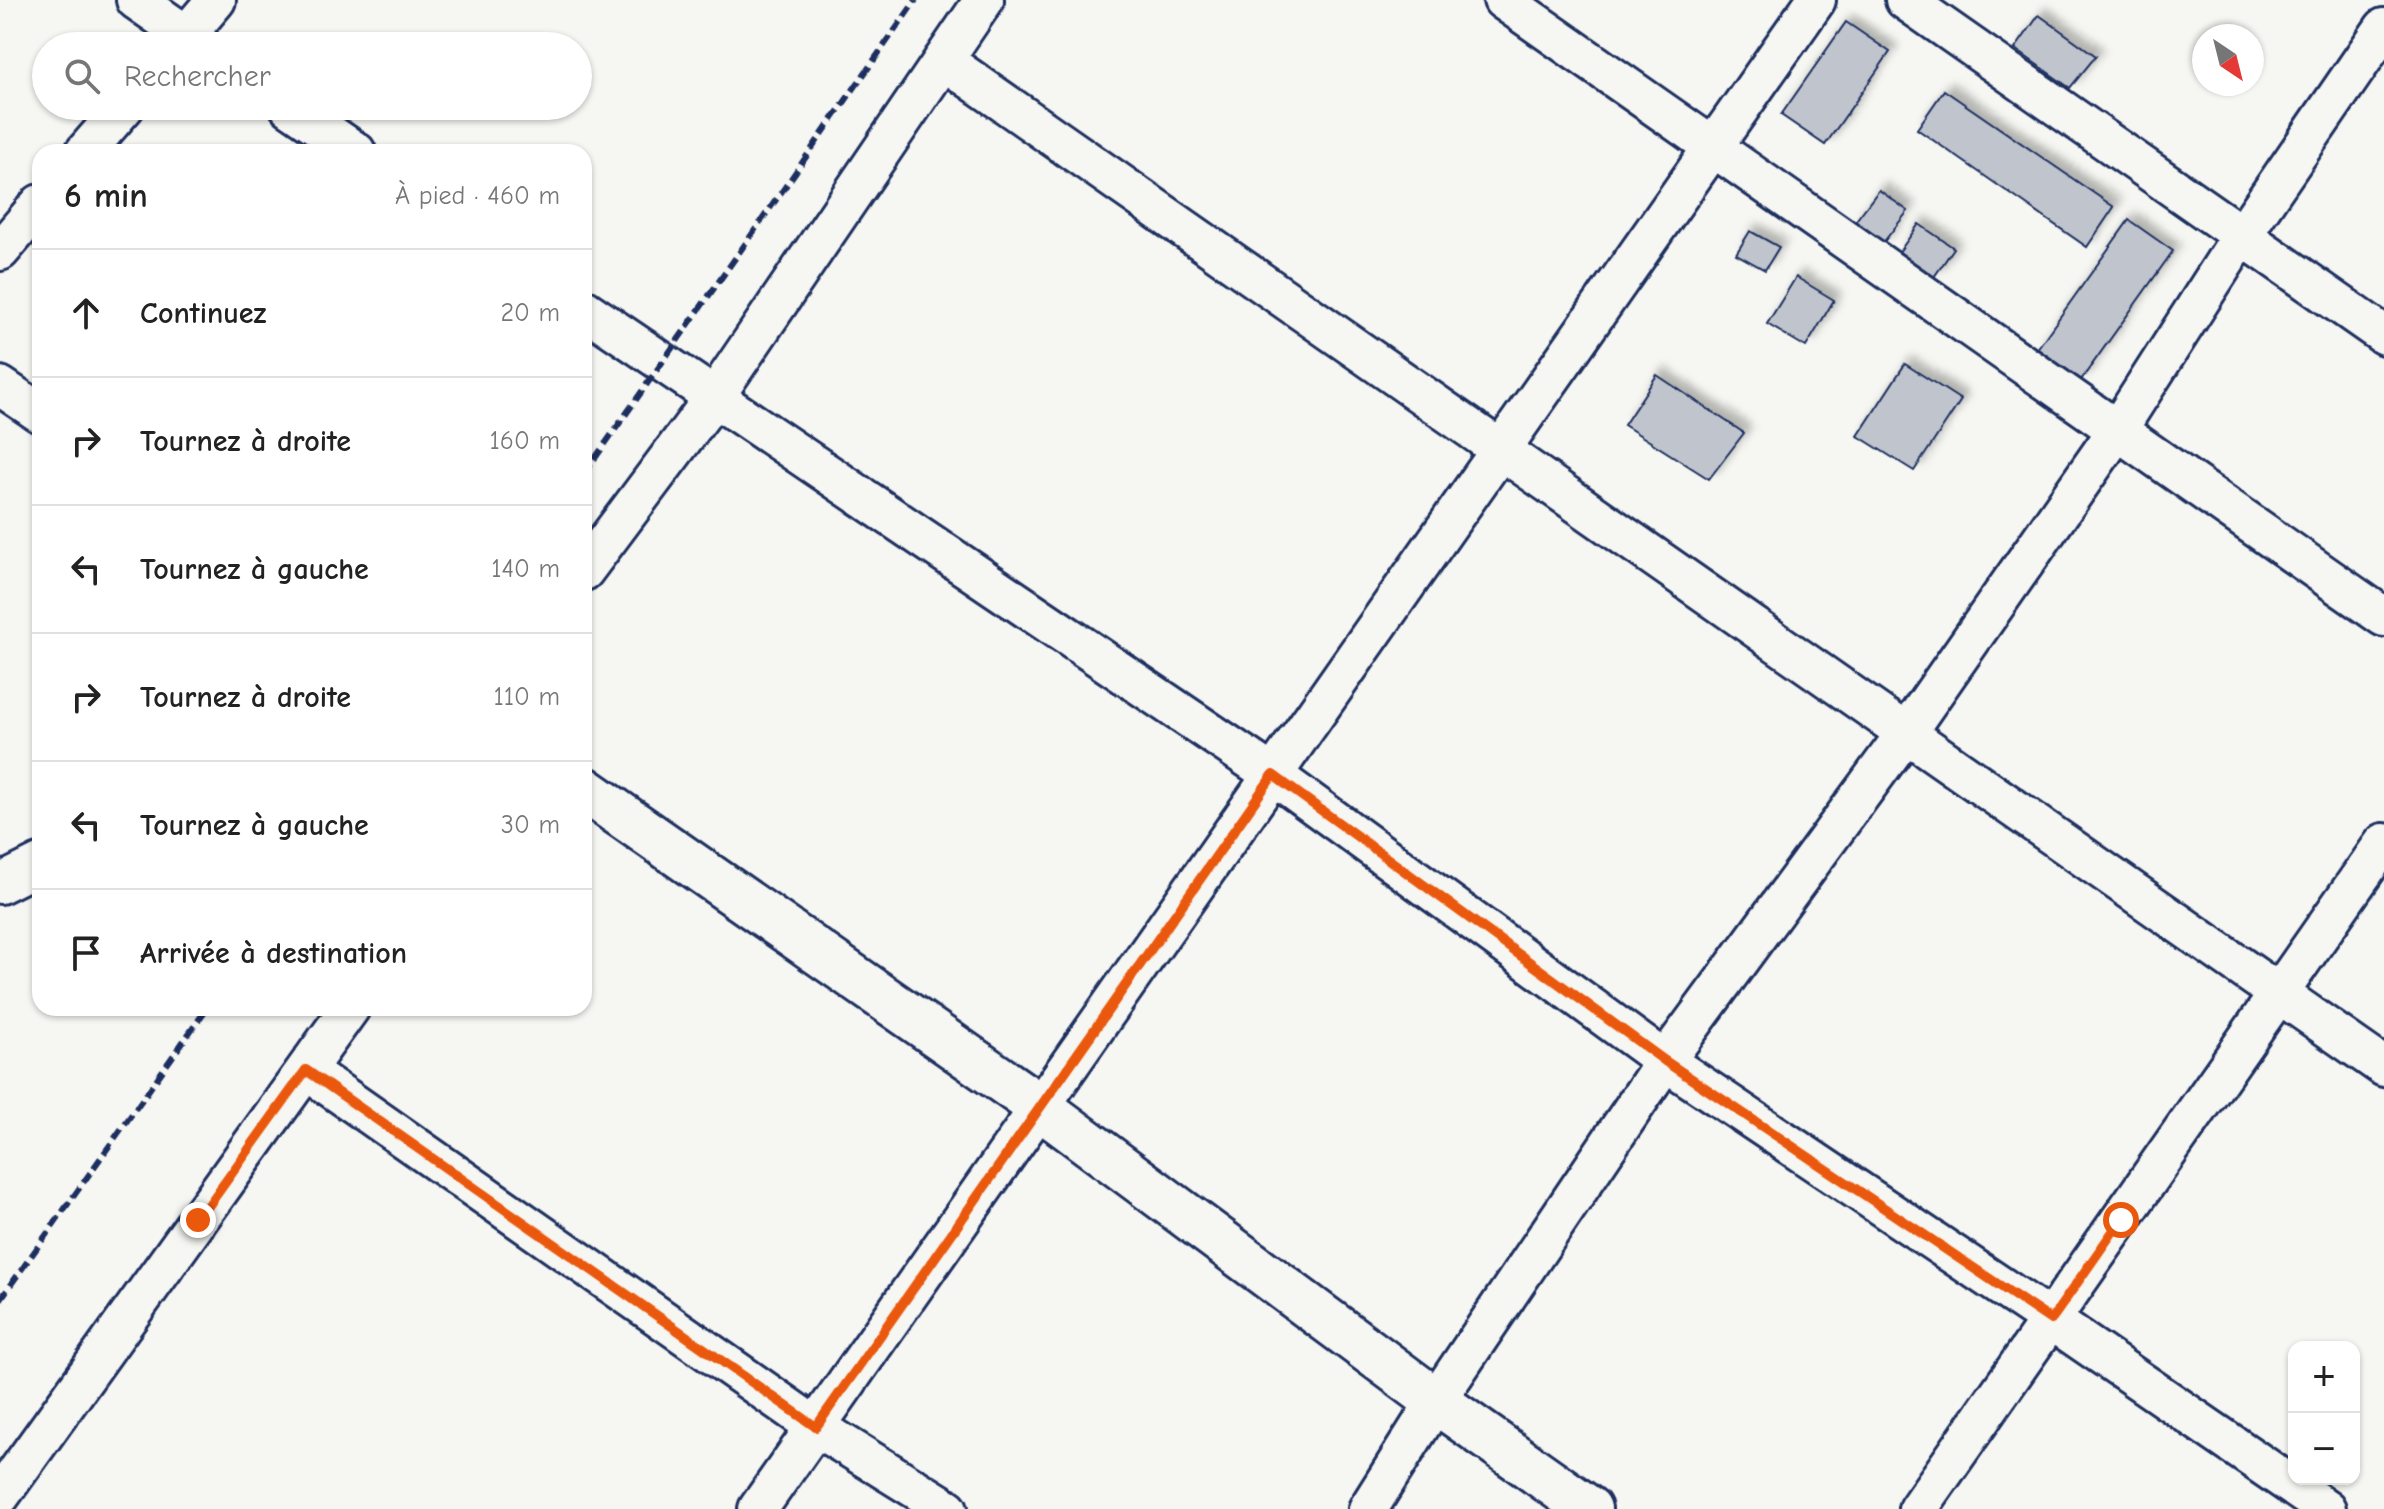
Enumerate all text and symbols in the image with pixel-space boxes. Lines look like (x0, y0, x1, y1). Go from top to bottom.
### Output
north arrow (2192, 24, 2264, 96)
search box (32, 32, 592, 120)
icon: search (60, 54, 104, 98)
text: Rechercher (124, 59, 271, 94)
text: 6 min (64, 176, 148, 216)
text: À pied · 460 m (395, 181, 560, 211)
icon: ahead (64, 291, 108, 335)
text: Continuez (140, 296, 266, 331)
text: 20 m (500, 298, 560, 328)
icon: right (64, 419, 108, 463)
text: Tournez à droite (140, 424, 351, 459)
text: 160 m (490, 426, 560, 456)
icon: left (64, 547, 108, 591)
text: Tournez à gauche (140, 552, 369, 587)
text: 140 m (491, 554, 560, 584)
icon: right (64, 675, 108, 719)
text: Tournez à droite (140, 680, 351, 715)
text: 110 m (493, 682, 560, 712)
icon: left (64, 803, 108, 847)
text: Tournez à gauche (140, 808, 369, 843)
text: 30 m (501, 810, 560, 840)
icon: arrive (64, 931, 108, 975)
text: Arrivée à destination (140, 936, 407, 971)
route end (180, 1202, 216, 1238)
route start (2103, 1202, 2139, 1238)
map controls (2288, 1341, 2360, 1485)
button: + (2288, 1341, 2360, 1413)
button: − (2288, 1413, 2360, 1485)

